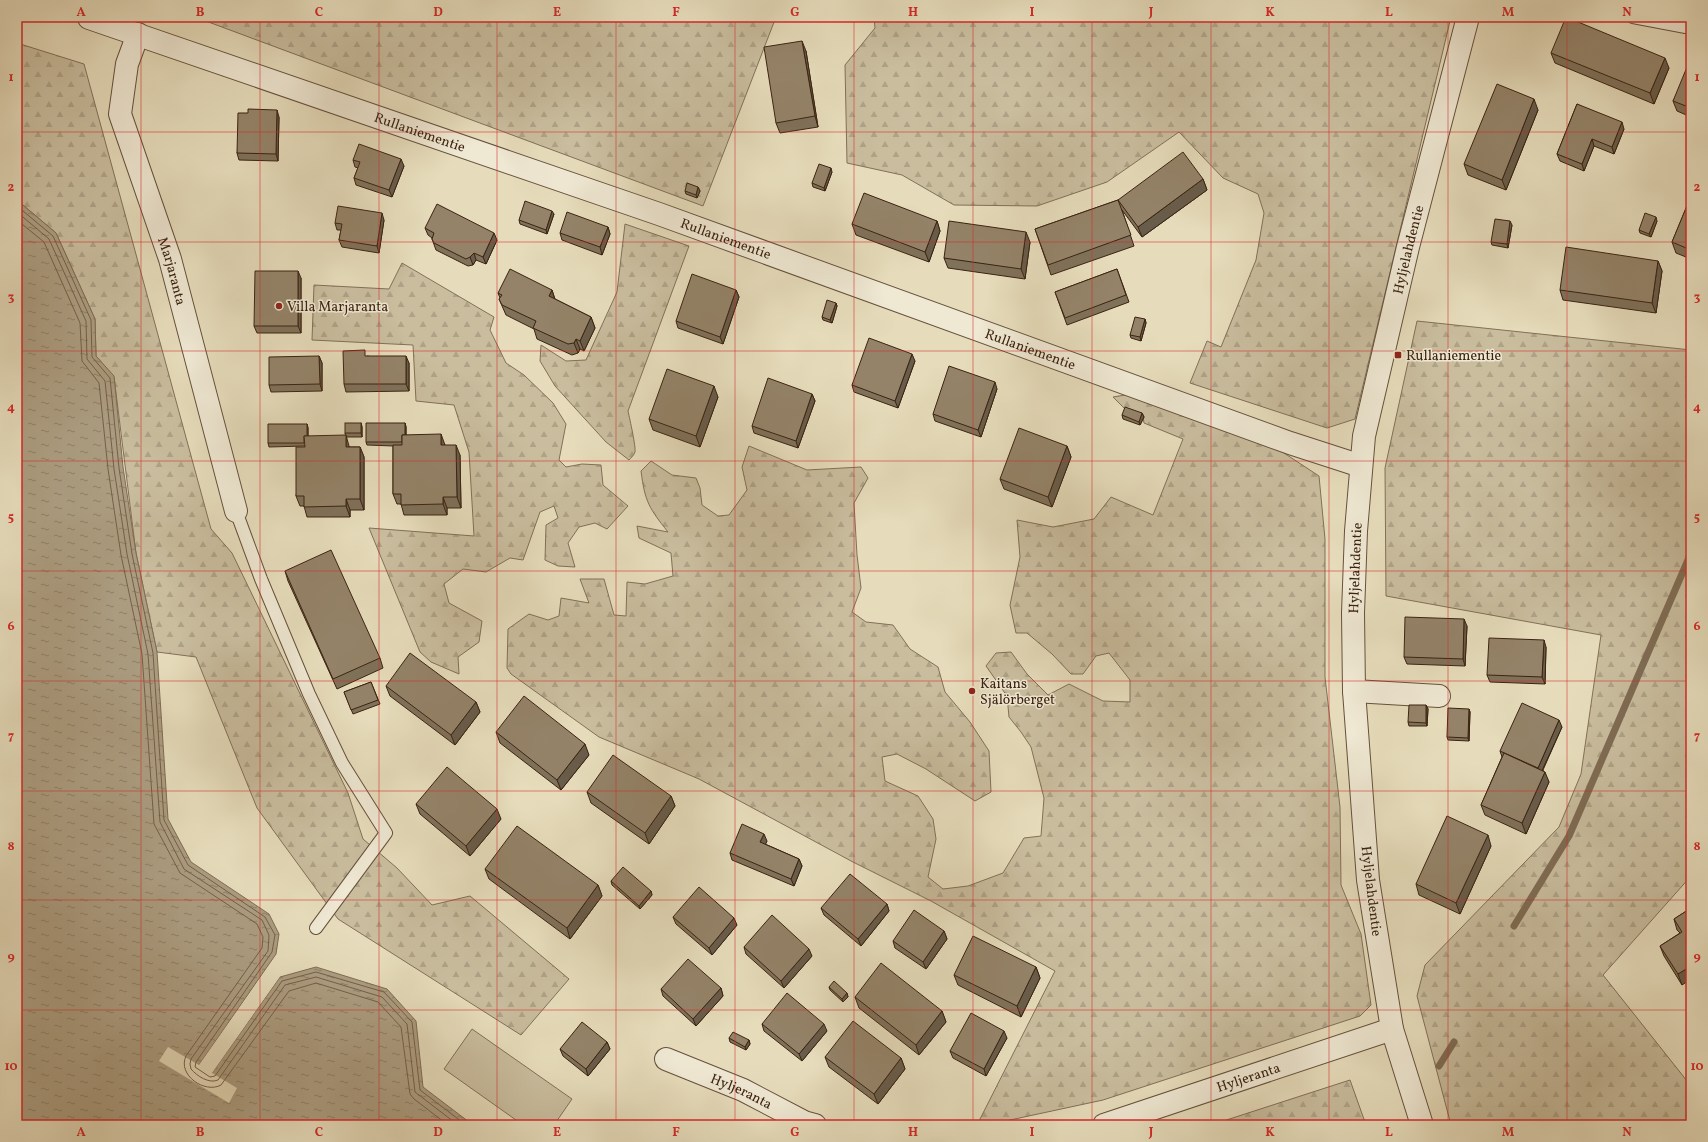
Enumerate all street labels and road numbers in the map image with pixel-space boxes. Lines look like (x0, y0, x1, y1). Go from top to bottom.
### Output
street label: Rullaniementie (371, 109, 468, 158)
street label: Hyljelahdentie (1389, 203, 1430, 296)
street label: Rullaniementie (677, 215, 774, 265)
street label: Marjaranta (152, 235, 190, 307)
street label: Rullaniementie (982, 325, 1078, 376)
street label: Hyljelahdentie (1345, 522, 1368, 614)
street label: Hyljelahdentie (1356, 845, 1386, 938)
street label: Hyljeranta (1214, 1059, 1283, 1098)
street label: Hyljeranta (707, 1070, 775, 1115)

